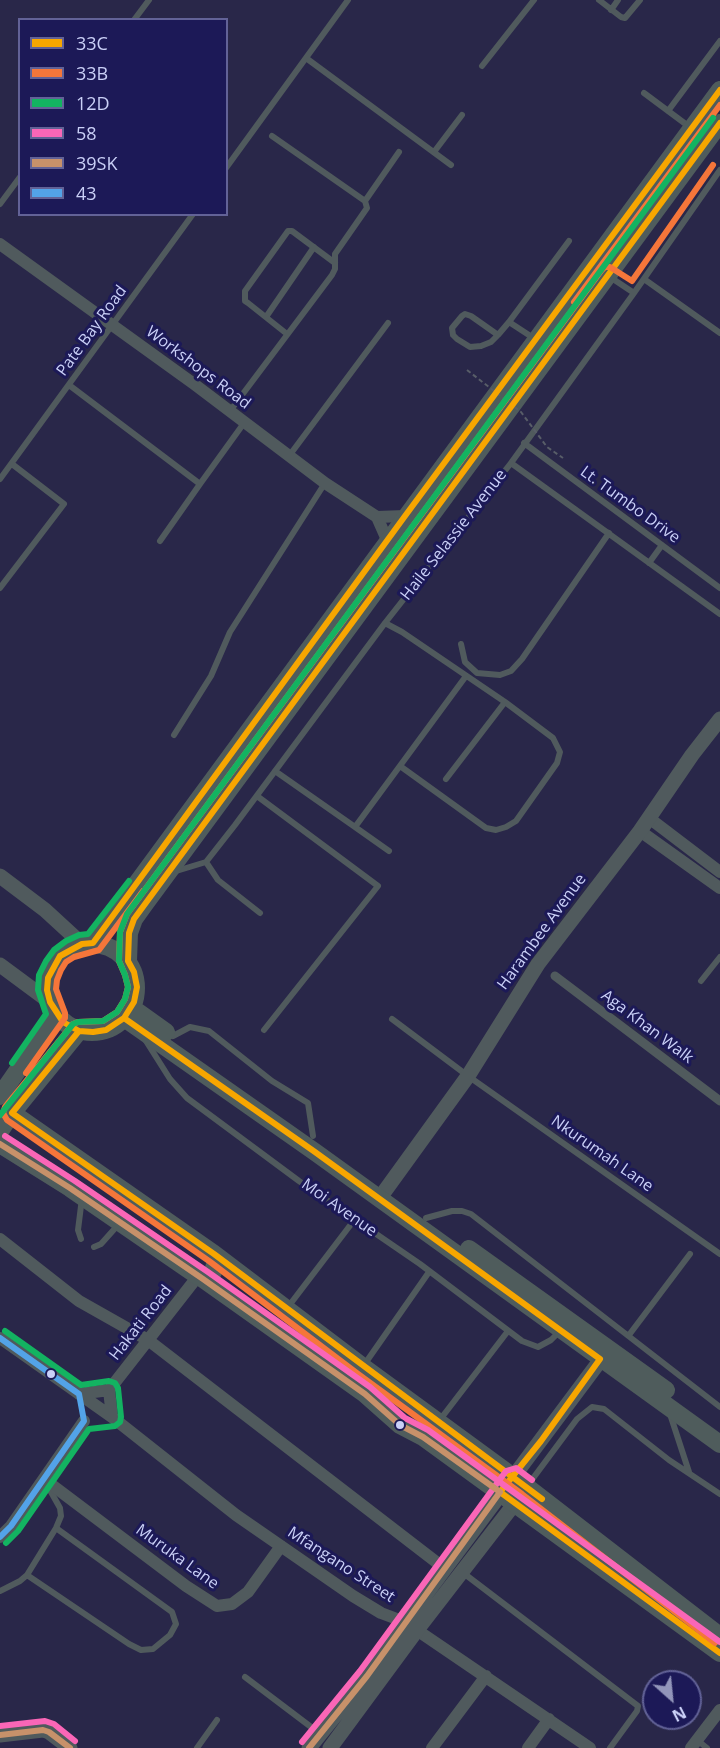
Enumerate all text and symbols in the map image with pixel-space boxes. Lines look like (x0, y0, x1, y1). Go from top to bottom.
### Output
legend (18, 18, 228, 216)
text: 33C (76, 31, 108, 55)
text: 33B (76, 61, 108, 85)
text: 12D (76, 91, 110, 115)
text: 58 (76, 121, 97, 145)
text: 39SK (76, 151, 117, 175)
text: 43 (76, 181, 97, 205)
street label: Pate Bay Road (53, 282, 131, 380)
street label: Workshops Road (142, 322, 254, 414)
street label: Lt. Tumbo Drive (576, 462, 684, 548)
street label: Haile Selassie Avenue (397, 466, 511, 604)
street label: Harambee Avenue (494, 870, 590, 994)
street label: Aga Khan Walk (597, 986, 697, 1068)
street label: Nkurumah Lane (547, 1112, 657, 1196)
street label: Moi Avenue (297, 1175, 381, 1241)
street label: Hakati Road (106, 1282, 176, 1364)
unlabelled marker (45, 1368, 57, 1380)
unlabelled marker (394, 1419, 406, 1431)
street label: Muruka Lane (132, 1520, 222, 1594)
street label: Mfangano Street (284, 1523, 398, 1607)
north arrow (642, 1670, 702, 1730)
text: N (668, 1701, 690, 1727)

